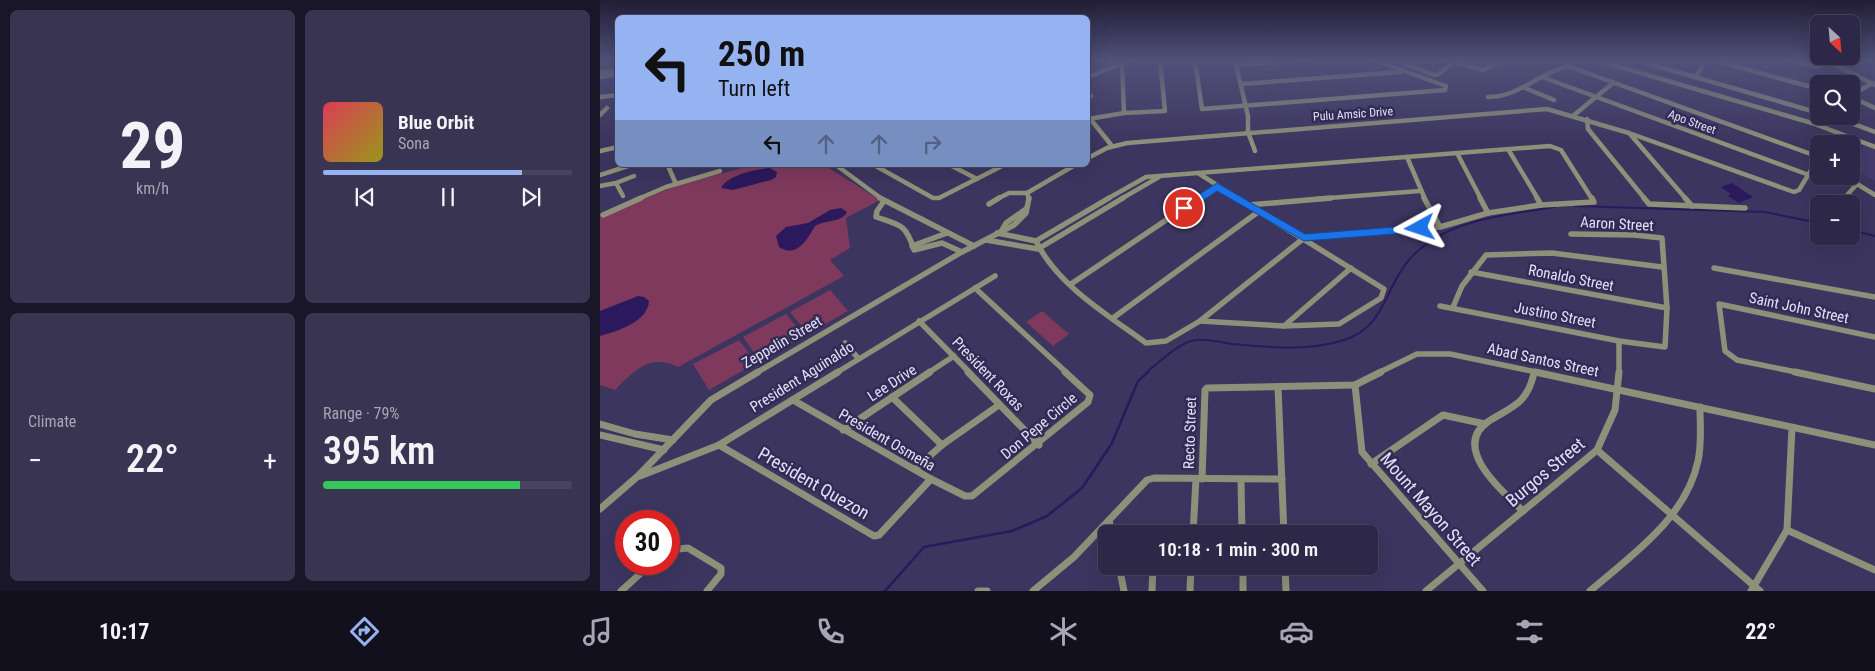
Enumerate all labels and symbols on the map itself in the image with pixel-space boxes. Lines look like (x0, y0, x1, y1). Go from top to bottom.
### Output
north arrow (1810, 15, 1860, 65)
street label: Pulu Amsic Drive (1313, 104, 1394, 124)
street label: Apo Street (1666, 107, 1718, 137)
pin (1163, 187, 1205, 229)
position arrow (1393, 201, 1445, 253)
street label: Aaron Street (1580, 213, 1654, 235)
street label: Ronaldo Street (1527, 261, 1615, 295)
street label: Saint John Street (1748, 289, 1850, 327)
street label: Justino Street (1513, 298, 1597, 332)
street label: Zeppelin Street (739, 312, 825, 372)
street label: President Roxas (948, 333, 1028, 415)
street label: President Aguinaldo (747, 338, 857, 416)
street label: Abad Santos Street (1486, 339, 1600, 381)
street label: Lee Drive (864, 361, 920, 405)
street label: Don Pepe Circle (997, 389, 1081, 463)
street label: Recto Street (1180, 397, 1200, 469)
street label: President Osmeña (836, 405, 938, 475)
street label: Burgos Street (1501, 433, 1589, 511)
street label: President Quezon (755, 443, 873, 523)
street label: Mount Mayon Street (1376, 448, 1486, 570)
speed limit sign: 30 (615, 510, 680, 575)

